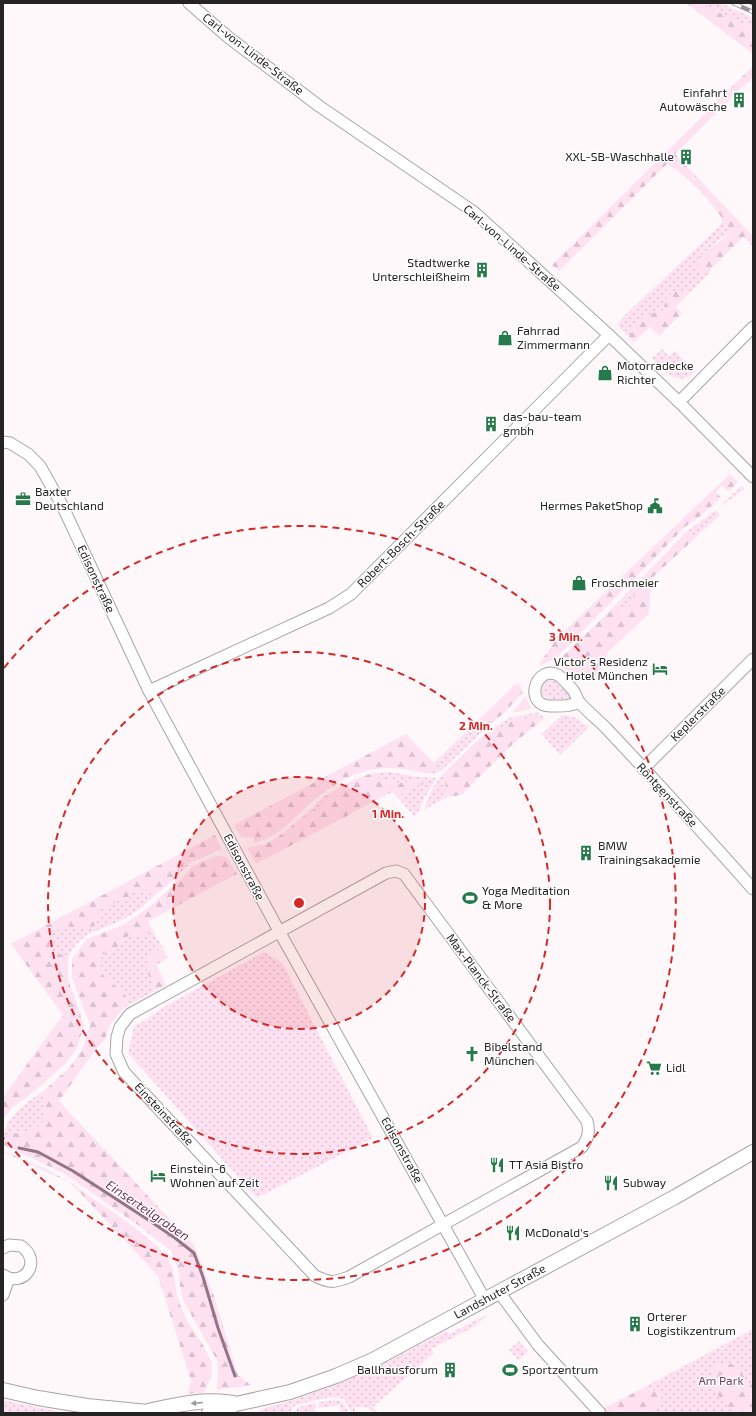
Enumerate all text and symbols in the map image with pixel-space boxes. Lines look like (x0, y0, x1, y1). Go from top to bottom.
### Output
street label: Carl-von-Linde-Straße (200, 9, 307, 97)
place label: Einfahrt Autowäsche (660, 85, 727, 113)
building icon: Einfahrt Autowäsche (730, 91, 748, 109)
building icon: XXL-SB-Waschhalle (677, 148, 695, 166)
place label: XXL-SB-Waschhalle (565, 149, 674, 163)
street label: Carl-von-Linde-Straße (461, 201, 564, 293)
place label: Stadtwerke Unterschleißheim (372, 255, 470, 283)
building icon: Stadtwerke Unterschleißheim (473, 261, 491, 279)
place label: Fahrrad Zimmermann (517, 323, 590, 351)
shop icon: Fahrrad Zimmermann (496, 329, 514, 347)
place label: Motorradecke Richter (617, 358, 694, 386)
shop icon: Motorradecke Richter (596, 364, 614, 382)
place label: das-bau-team gmbh (503, 409, 582, 437)
building icon: das-bau-team gmbh (482, 415, 500, 433)
place label: Baxter Deutschland (35, 484, 104, 512)
office icon: Baxter Deutschland (14, 490, 32, 508)
street label: Robert-Bosch-Straße (354, 497, 447, 590)
public building icon: Hermes PaketShop (646, 497, 664, 515)
place label: Hermes PaketShop (540, 498, 643, 512)
street label: Edisonstraße (75, 543, 119, 615)
shop icon: Froschmeier (570, 574, 588, 592)
place label: Froschmeier (591, 575, 659, 589)
text: 3 Min. (549, 629, 583, 643)
place label: Victor´s Residenz Hotel München (554, 654, 648, 682)
hotel icon: Victor´s Residenz Hotel München (651, 660, 669, 678)
street label: Keplerstraße (667, 683, 728, 744)
text: 2 Min. (459, 718, 493, 732)
street label: Röntgenstraße (635, 759, 701, 829)
text: 1 Min. (372, 806, 404, 820)
street label: Edisonstraße (222, 831, 268, 902)
place label: BMW Trainingsakademie (598, 838, 700, 866)
building icon: BMW Trainingsakademie (577, 844, 595, 862)
place label: Yoga Meditation & More (482, 883, 570, 911)
sports icon: Yoga Meditation & More (461, 889, 479, 907)
centre of rings (292, 896, 306, 910)
street label: Max-Planck-Straße (444, 930, 520, 1024)
place label: Bibelstand München (484, 1039, 542, 1067)
church icon: Bibelstand München (463, 1045, 481, 1063)
supermarket icon: Lidl (645, 1059, 663, 1077)
place label: Lidl (666, 1060, 686, 1074)
street label: Einsteinstraße (132, 1079, 197, 1147)
street label: Edisonstraße (379, 1114, 427, 1185)
restaurant icon: TT Asia Bistro (488, 1156, 506, 1174)
place label: TT Asia Bistro (509, 1157, 584, 1171)
place label: Einstein-6 Wohnen auf Zeit (170, 1161, 260, 1189)
hotel icon: Einstein-6 Wohnen auf Zeit (149, 1167, 167, 1185)
restaurant icon: Subway (602, 1174, 620, 1192)
place label: Subway (623, 1175, 667, 1189)
water label: Einserteilgraben (103, 1176, 193, 1244)
restaurant icon: McDonald's (504, 1224, 522, 1242)
place label: McDonald's (525, 1225, 589, 1239)
street label: Landshuter Straße (451, 1260, 548, 1321)
place label: Orterer Logistikzentrum (647, 1309, 736, 1337)
building icon: Orterer Logistikzentrum (626, 1315, 644, 1333)
building icon: Ballhausforum (441, 1361, 459, 1379)
sports icon: Sportzentrum (501, 1361, 519, 1379)
place label: Ballhausforum (357, 1362, 438, 1376)
place label: Sportzentrum (522, 1362, 598, 1376)
park label: Am Park (698, 1373, 744, 1387)
one-way arrow (191, 1399, 203, 1406)

